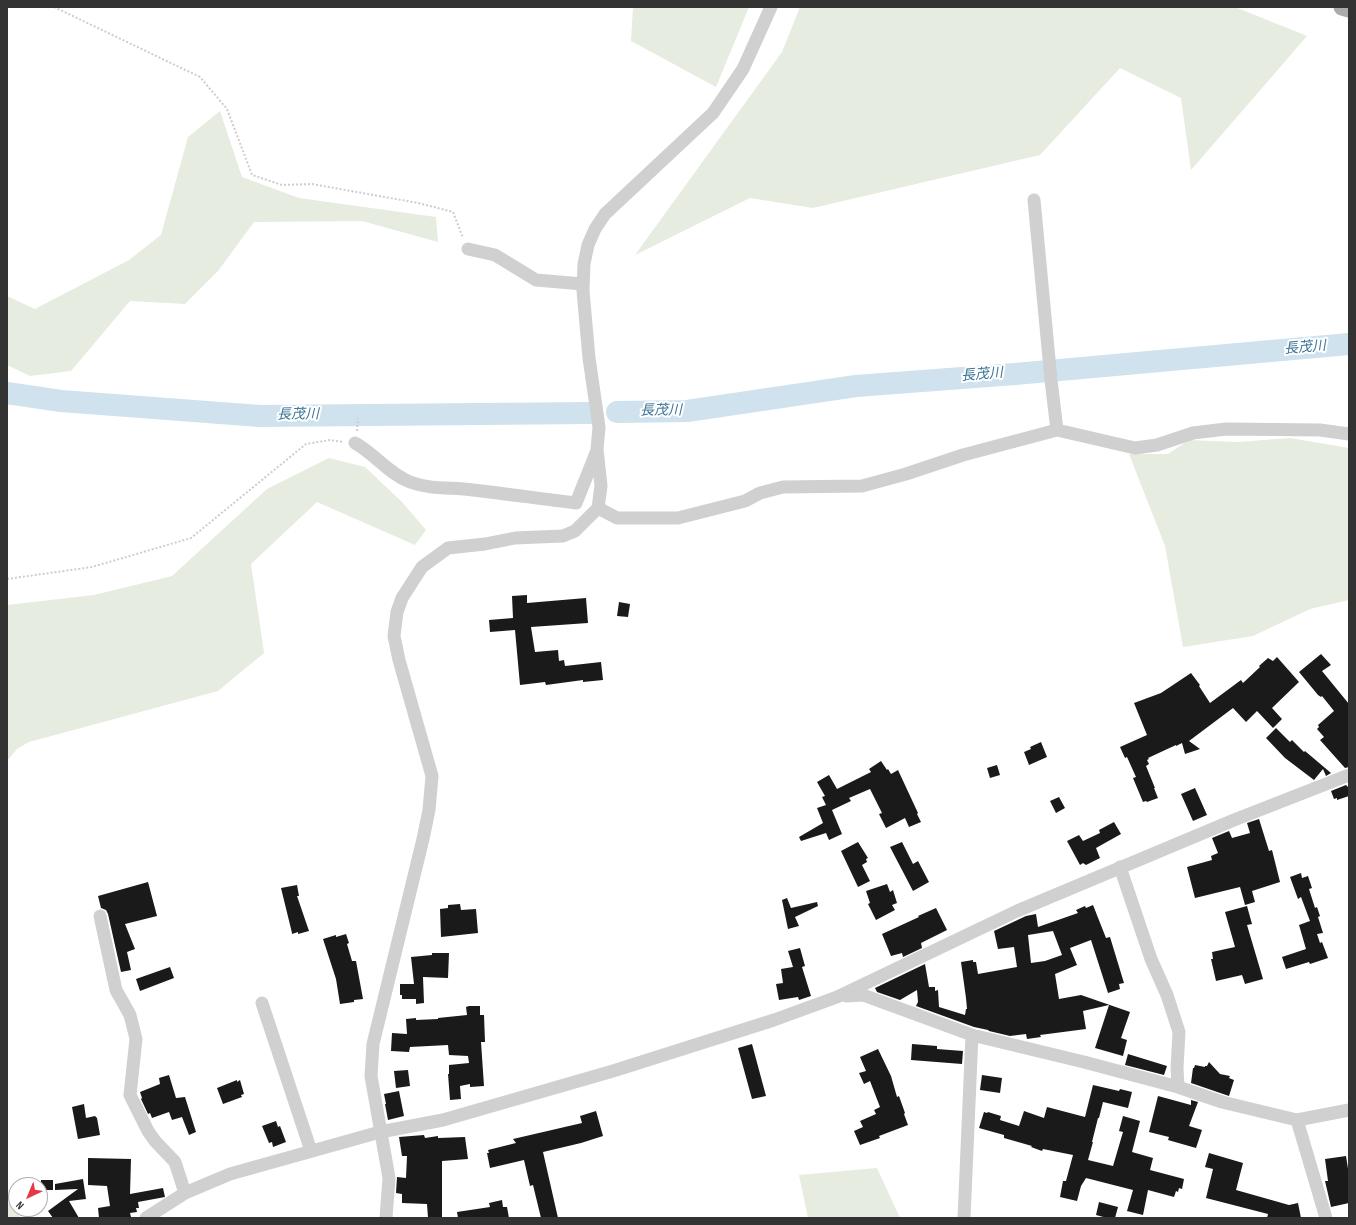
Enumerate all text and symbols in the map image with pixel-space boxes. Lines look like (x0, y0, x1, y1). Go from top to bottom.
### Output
water label: 長茂川 (1283, 338, 1327, 358)
water label: 長茂川 (960, 365, 1004, 385)
water label: 長茂川 (640, 402, 682, 420)
water label: 長茂川 (277, 406, 319, 424)
north arrow (8, 1177, 48, 1217)
text: N (13, 1199, 27, 1212)

